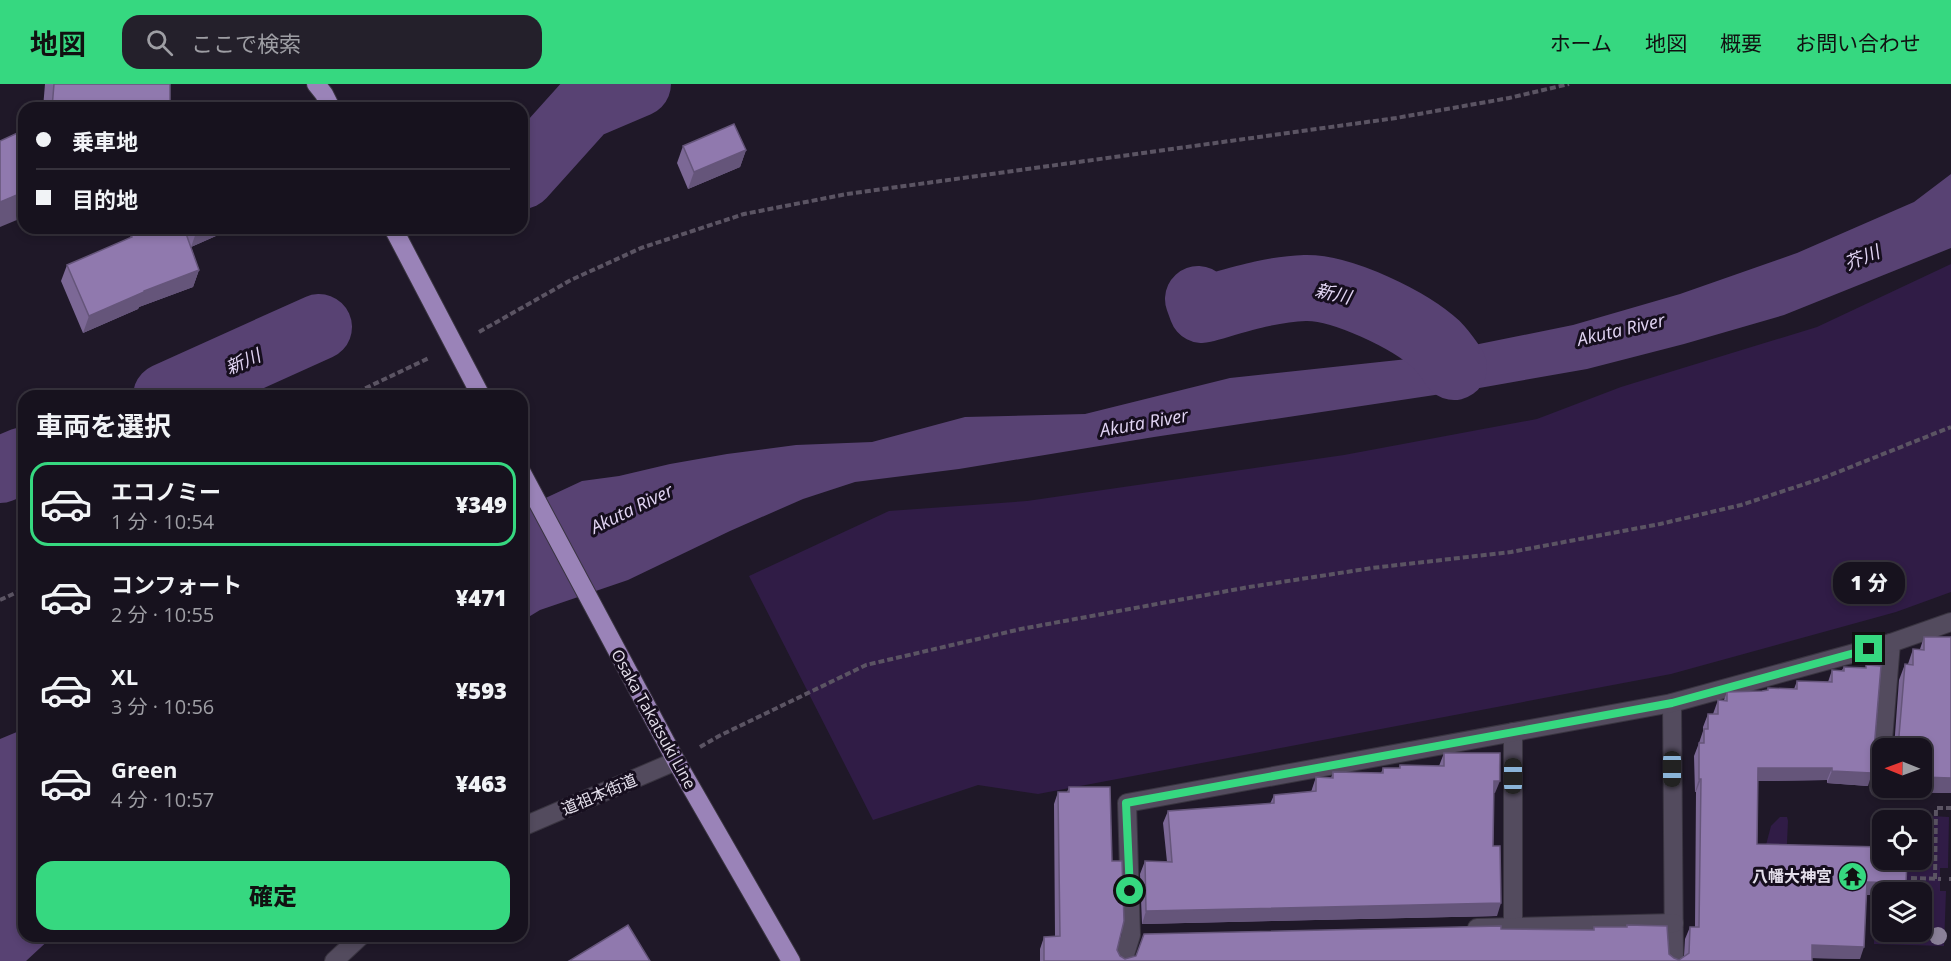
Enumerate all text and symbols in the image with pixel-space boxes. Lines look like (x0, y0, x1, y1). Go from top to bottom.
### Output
search box (122, 15, 542, 69)
text: 地図 (30, 24, 86, 62)
icon: search (143, 26, 176, 59)
text: ここで検索 (191, 28, 301, 58)
text: ホーム (1550, 29, 1612, 57)
text: 地図 (1645, 29, 1687, 57)
text: 概要 (1720, 29, 1762, 57)
text: お問い合わせ (1795, 29, 1921, 57)
text: 乗車地 (72, 126, 138, 156)
text: 目的地 (72, 184, 138, 214)
water label: 芥川 (1840, 238, 1885, 275)
water label: 新川 (1313, 277, 1355, 309)
water label: Akuta River (1573, 307, 1668, 351)
water label: 新川 (221, 342, 266, 379)
water label: Akuta River (1096, 402, 1191, 442)
text: 車両を選択 (36, 407, 171, 444)
text: エコノミー (111, 476, 221, 506)
icon: car (39, 477, 93, 531)
water label: Akuta River (584, 477, 678, 539)
text: ¥349 (455, 489, 507, 519)
text: 1 分 · 10:54 (111, 508, 214, 535)
callout: 1 分 (1833, 562, 1905, 604)
text: コンフォート (111, 569, 242, 599)
text: 1 分 (1851, 569, 1887, 596)
icon: car (39, 570, 93, 624)
text: ¥471 (455, 582, 507, 612)
text: 2 分 · 10:55 (111, 601, 214, 628)
route end (1855, 635, 1882, 662)
street label: Osaka Takatsuki Line (606, 645, 702, 793)
text: XL (111, 661, 138, 691)
icon: car (39, 663, 93, 717)
text: ¥593 (455, 675, 507, 705)
text: 3 分 · 10:56 (111, 693, 214, 720)
north arrow (1872, 738, 1932, 798)
map controls (1872, 738, 1932, 942)
car (1663, 751, 1681, 787)
text: Green (111, 754, 177, 784)
icon: car (39, 756, 93, 810)
car (1504, 758, 1522, 794)
text: ¥463 (455, 768, 507, 798)
street label: 道祖本街道 (558, 768, 640, 820)
text: 4 分 · 10:57 (111, 786, 214, 813)
button: locate (1872, 810, 1932, 870)
temple icon: 八幡大神宮 (1837, 860, 1869, 892)
button: 確定 (36, 861, 510, 930)
place label: 八幡大神宮 (1752, 865, 1832, 887)
route start (1116, 877, 1143, 904)
button: layers (1872, 882, 1932, 942)

